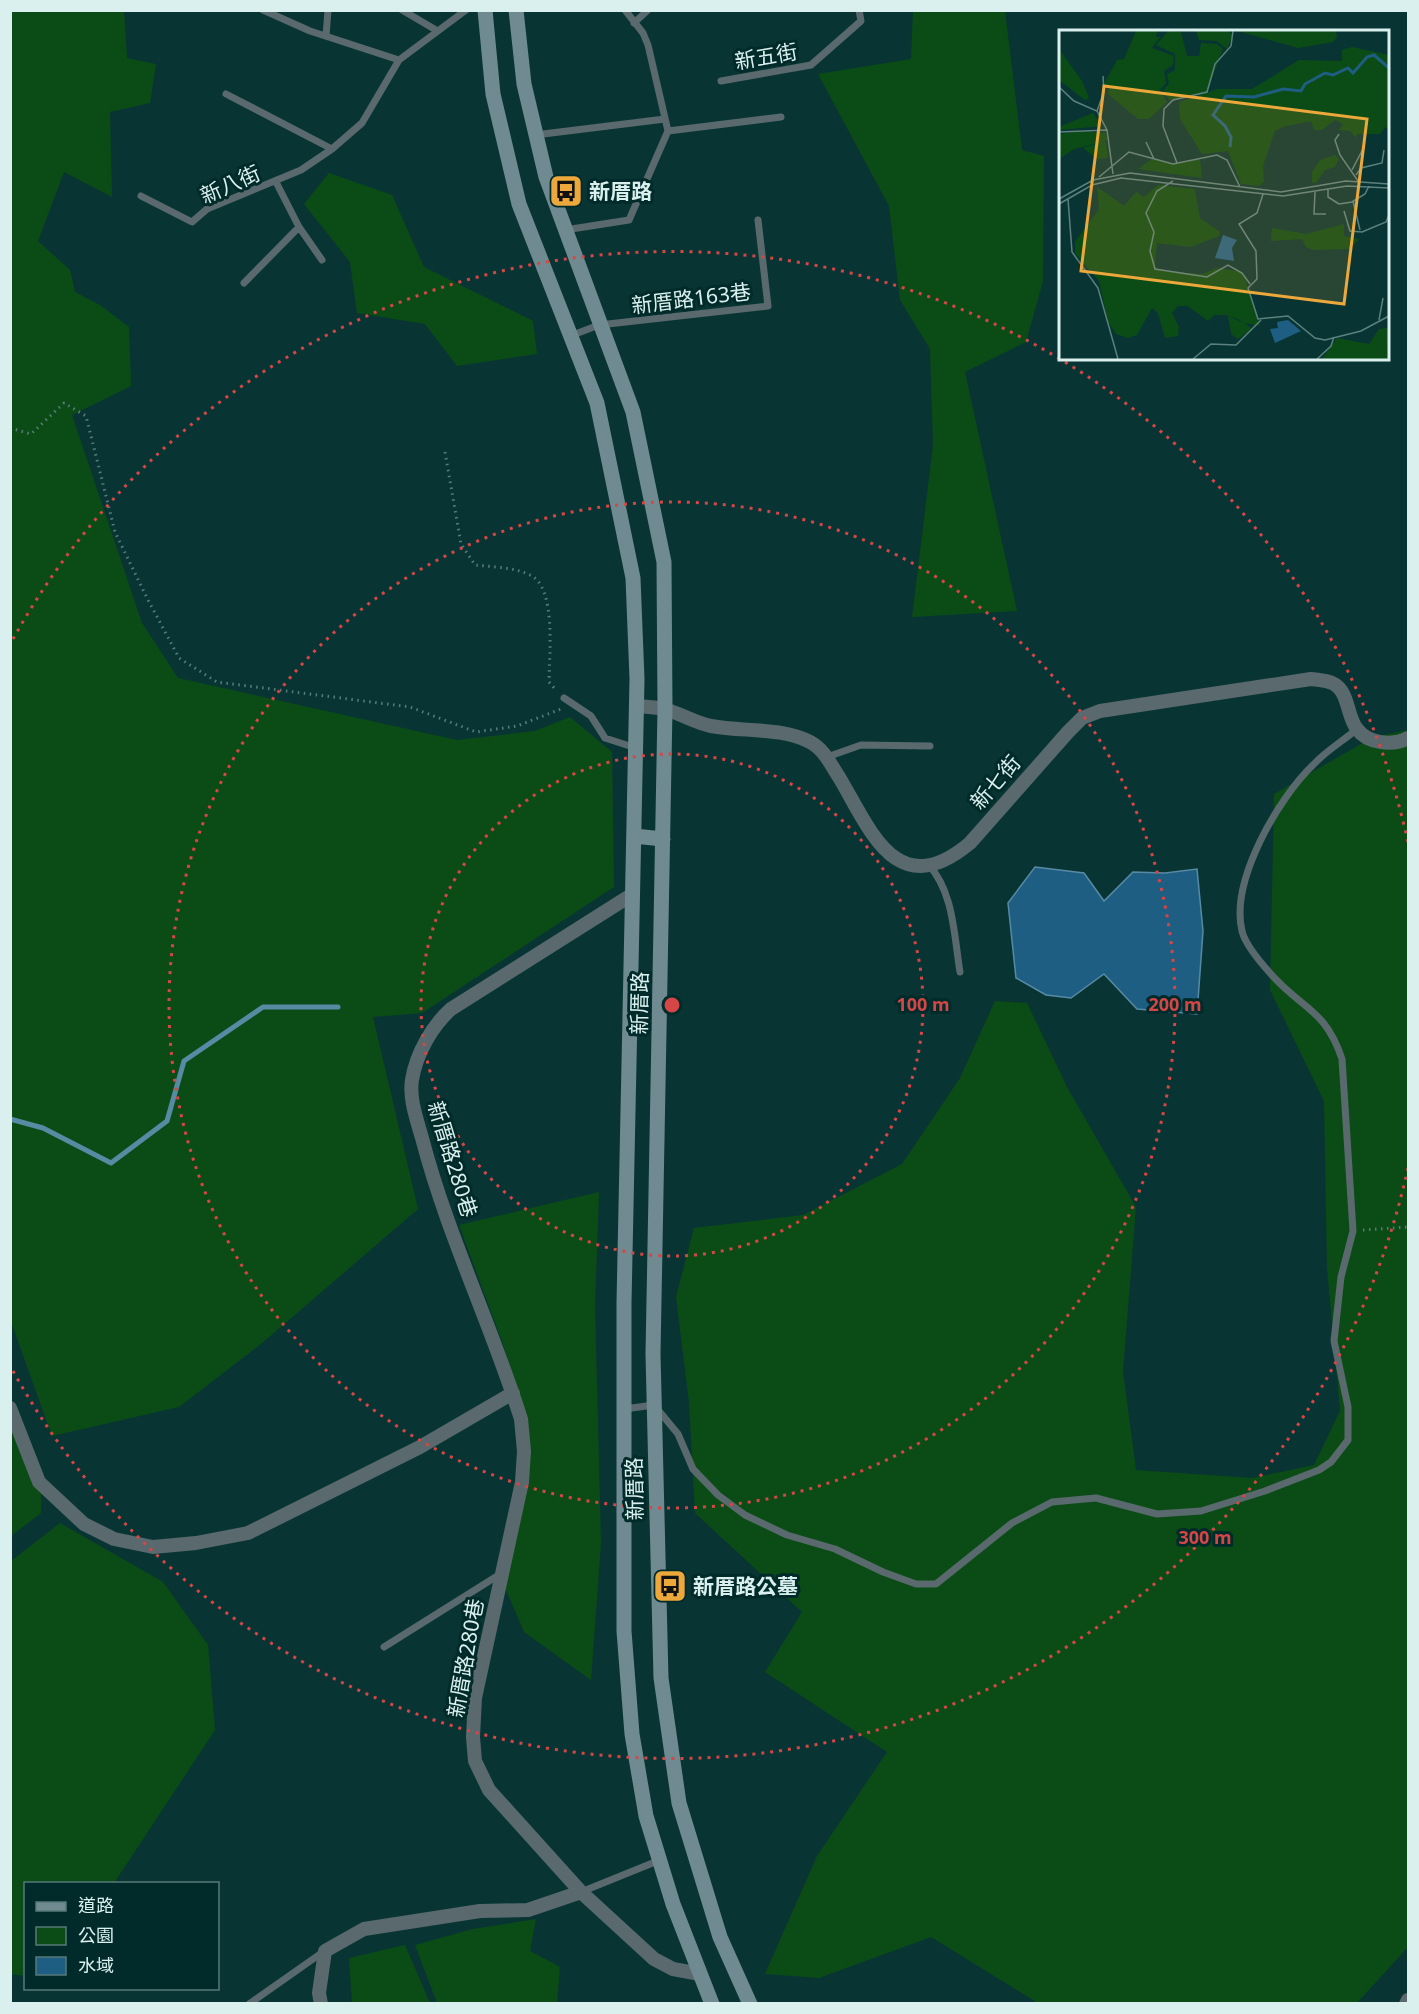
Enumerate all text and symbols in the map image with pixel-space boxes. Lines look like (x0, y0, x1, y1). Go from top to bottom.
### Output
inset map (1059, 30, 1389, 360)
street label: 新五街 (733, 37, 799, 75)
street label: 新八街 (196, 158, 264, 210)
bus stop icon: 新厝路 (548, 173, 584, 209)
place label: 新厝路 (589, 177, 652, 205)
street label: 新厝路163巷 (630, 277, 752, 319)
street label: 新七街 (964, 749, 1026, 815)
street label: 新厝路 (624, 971, 654, 1035)
text: 100 m (896, 992, 950, 1016)
text: 200 m (1148, 992, 1202, 1016)
centre of rings (662, 995, 682, 1015)
street label: 新厝路280巷 (422, 1098, 484, 1220)
street label: 新厝路 (619, 1457, 649, 1521)
text: 300 m (1178, 1525, 1232, 1549)
bus stop icon: 新厝路公墓 (652, 1568, 688, 1604)
place label: 新厝路公墓 (693, 1572, 798, 1600)
street label: 新厝路280巷 (441, 1596, 489, 1720)
legend (24, 1882, 219, 1990)
text: 道路 (78, 1893, 114, 1917)
text: 公園 (78, 1923, 114, 1947)
text: 水域 (78, 1953, 114, 1977)

